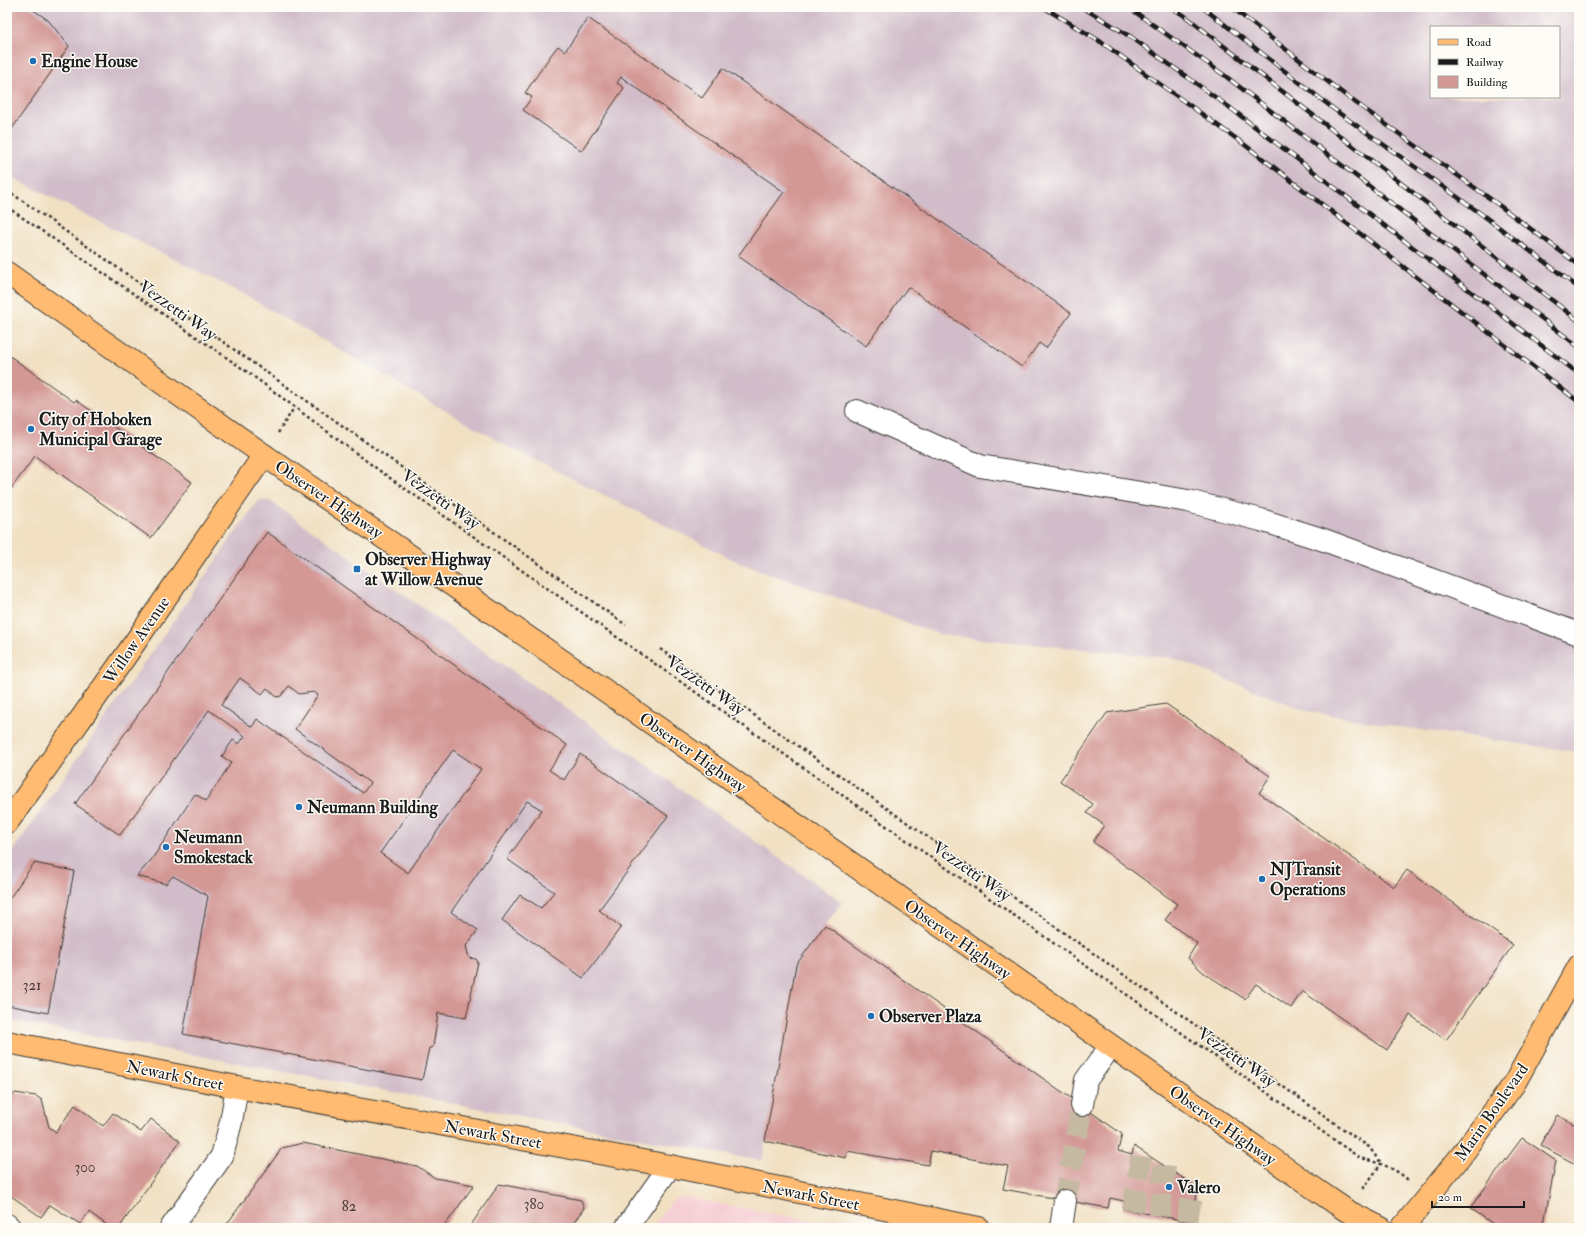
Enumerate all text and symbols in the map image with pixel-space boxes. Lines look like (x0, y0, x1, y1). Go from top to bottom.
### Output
legend (1430, 26, 1560, 98)
text: Road (1466, 35, 1491, 50)
place label: Engine House (41, 51, 139, 73)
text: Railway (1466, 55, 1504, 70)
marker: Engine House (28, 56, 38, 66)
text: Building (1466, 75, 1509, 90)
street label: Vezzetti Way (134, 276, 221, 346)
place label: City of Hoboken Municipal Garage (38, 409, 163, 451)
marker: City of Hoboken Municipal Garage (26, 424, 36, 434)
street label: Observer Highway (270, 455, 387, 544)
street label: Vezzetti Way (397, 465, 484, 535)
place label: Observer Highway at Willow Avenue (365, 549, 492, 590)
marker: Observer Highway at Willow Avenue (352, 564, 362, 574)
street label: Willow Avenue (98, 593, 174, 689)
street label: Vezzetti Way (662, 651, 749, 721)
street label: Observer Highway (634, 708, 751, 798)
place label: Neumann Building (306, 797, 438, 819)
marker: Neumann Building (294, 802, 304, 812)
place label: Neumann Smokestack (173, 827, 254, 868)
street label: Vezzetti Way (928, 837, 1015, 907)
marker: Neumann Smokestack (161, 842, 171, 852)
place label: NJTransit Operations (1269, 859, 1346, 901)
marker: NJTransit Operations (1257, 874, 1267, 884)
street label: Observer Highway (899, 895, 1016, 985)
house number: 321 (23, 976, 41, 995)
place label: Observer Plaza (879, 1006, 982, 1027)
marker: Observer Plaza (866, 1011, 876, 1021)
street label: Vezzetti Way (1193, 1023, 1280, 1093)
street label: Newark Street (125, 1056, 226, 1095)
street label: Marin Boulevard (1450, 1059, 1533, 1165)
street label: Observer Highway (1164, 1081, 1281, 1171)
street label: Newark Street (443, 1116, 544, 1153)
house number: 300 (74, 1158, 96, 1177)
street label: Newark Street (761, 1176, 862, 1215)
place label: Valero (1176, 1177, 1220, 1198)
marker: Valero (1164, 1182, 1174, 1192)
scale bar (1432, 1183, 1524, 1209)
text: 20 m (1438, 1190, 1463, 1205)
house number: 380 (524, 1195, 544, 1214)
house number: 82 (342, 1197, 357, 1216)

